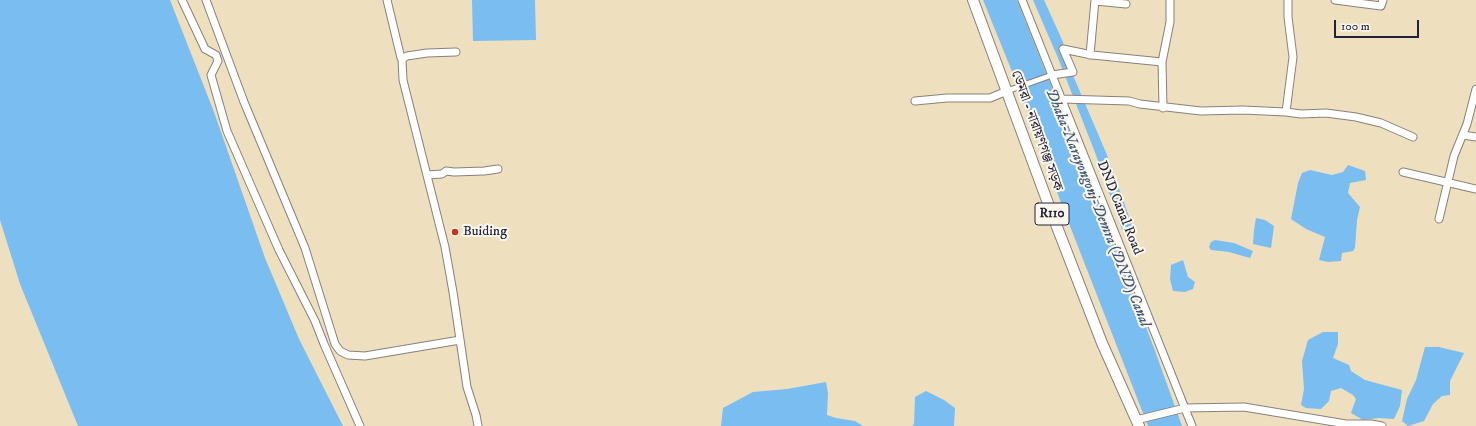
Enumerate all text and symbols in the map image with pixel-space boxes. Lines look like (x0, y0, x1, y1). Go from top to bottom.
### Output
scale bar (1336, 12, 1421, 38)
text: 100 m (1341, 19, 1370, 34)
street label: ডেমরা - নারায়ণগঞ্জ সড়ক (1006, 68, 1066, 194)
water label: Dhaka-Narayongonj-Demra (DND) Canal (1041, 86, 1153, 330)
street label: DND Canal Road (1093, 159, 1145, 257)
road number: R110 (1035, 203, 1069, 225)
place label: Buiding (463, 224, 507, 240)
marker: Buiding (450, 227, 460, 237)

